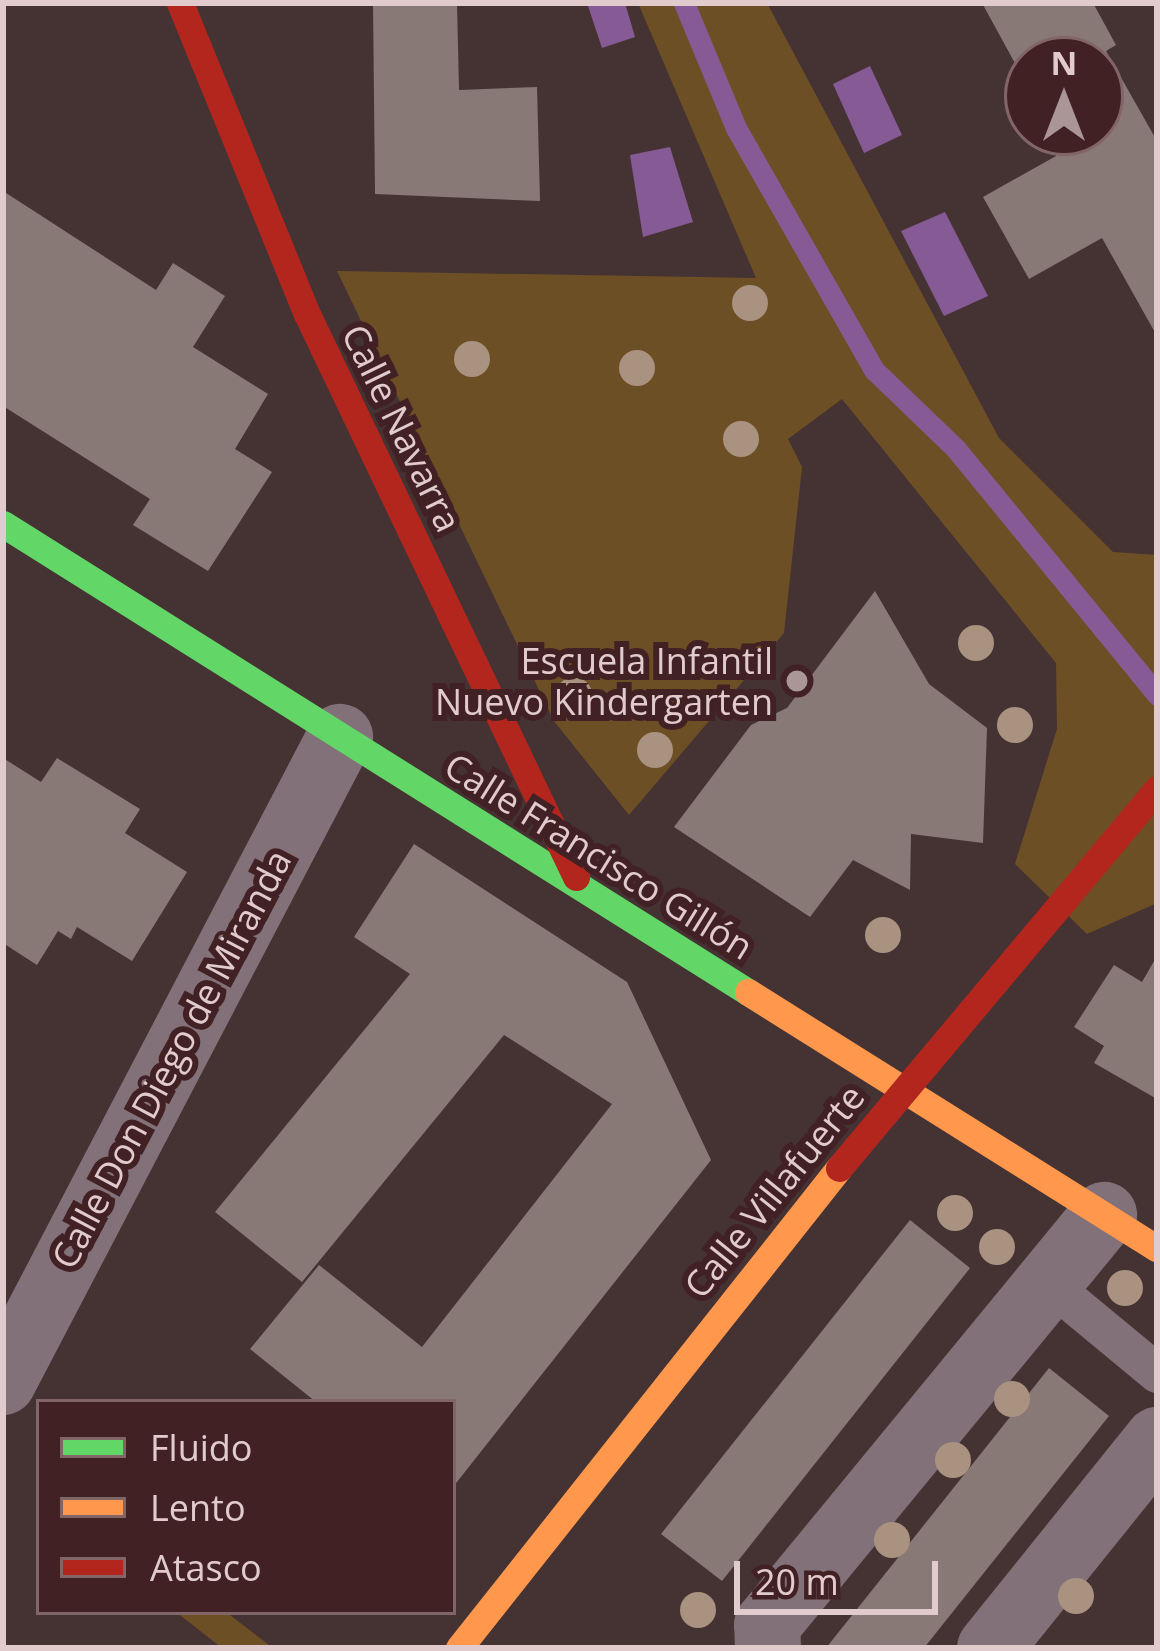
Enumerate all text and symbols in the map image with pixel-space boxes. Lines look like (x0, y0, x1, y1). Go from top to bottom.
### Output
north arrow (1004, 36, 1124, 156)
text: N (1051, 40, 1077, 85)
street label: Calle Navarra (333, 317, 471, 539)
place label: Escuela Infantil Nuevo Kindergarten (435, 638, 773, 723)
marker: Escuela Infantil Nuevo Kindergarten (784, 668, 810, 694)
street label: Calle Francisco Gillón (437, 744, 761, 968)
street label: Calle Don Diego de Miranda (42, 842, 300, 1276)
street label: Calle Villafuerte (675, 1076, 873, 1306)
legend (36, 1399, 456, 1615)
text: Fluido (150, 1423, 253, 1472)
text: Lento (150, 1483, 246, 1532)
scale bar (740, 1537, 944, 1611)
text: Atasco (150, 1543, 262, 1592)
text: 20 m (755, 1557, 839, 1606)

